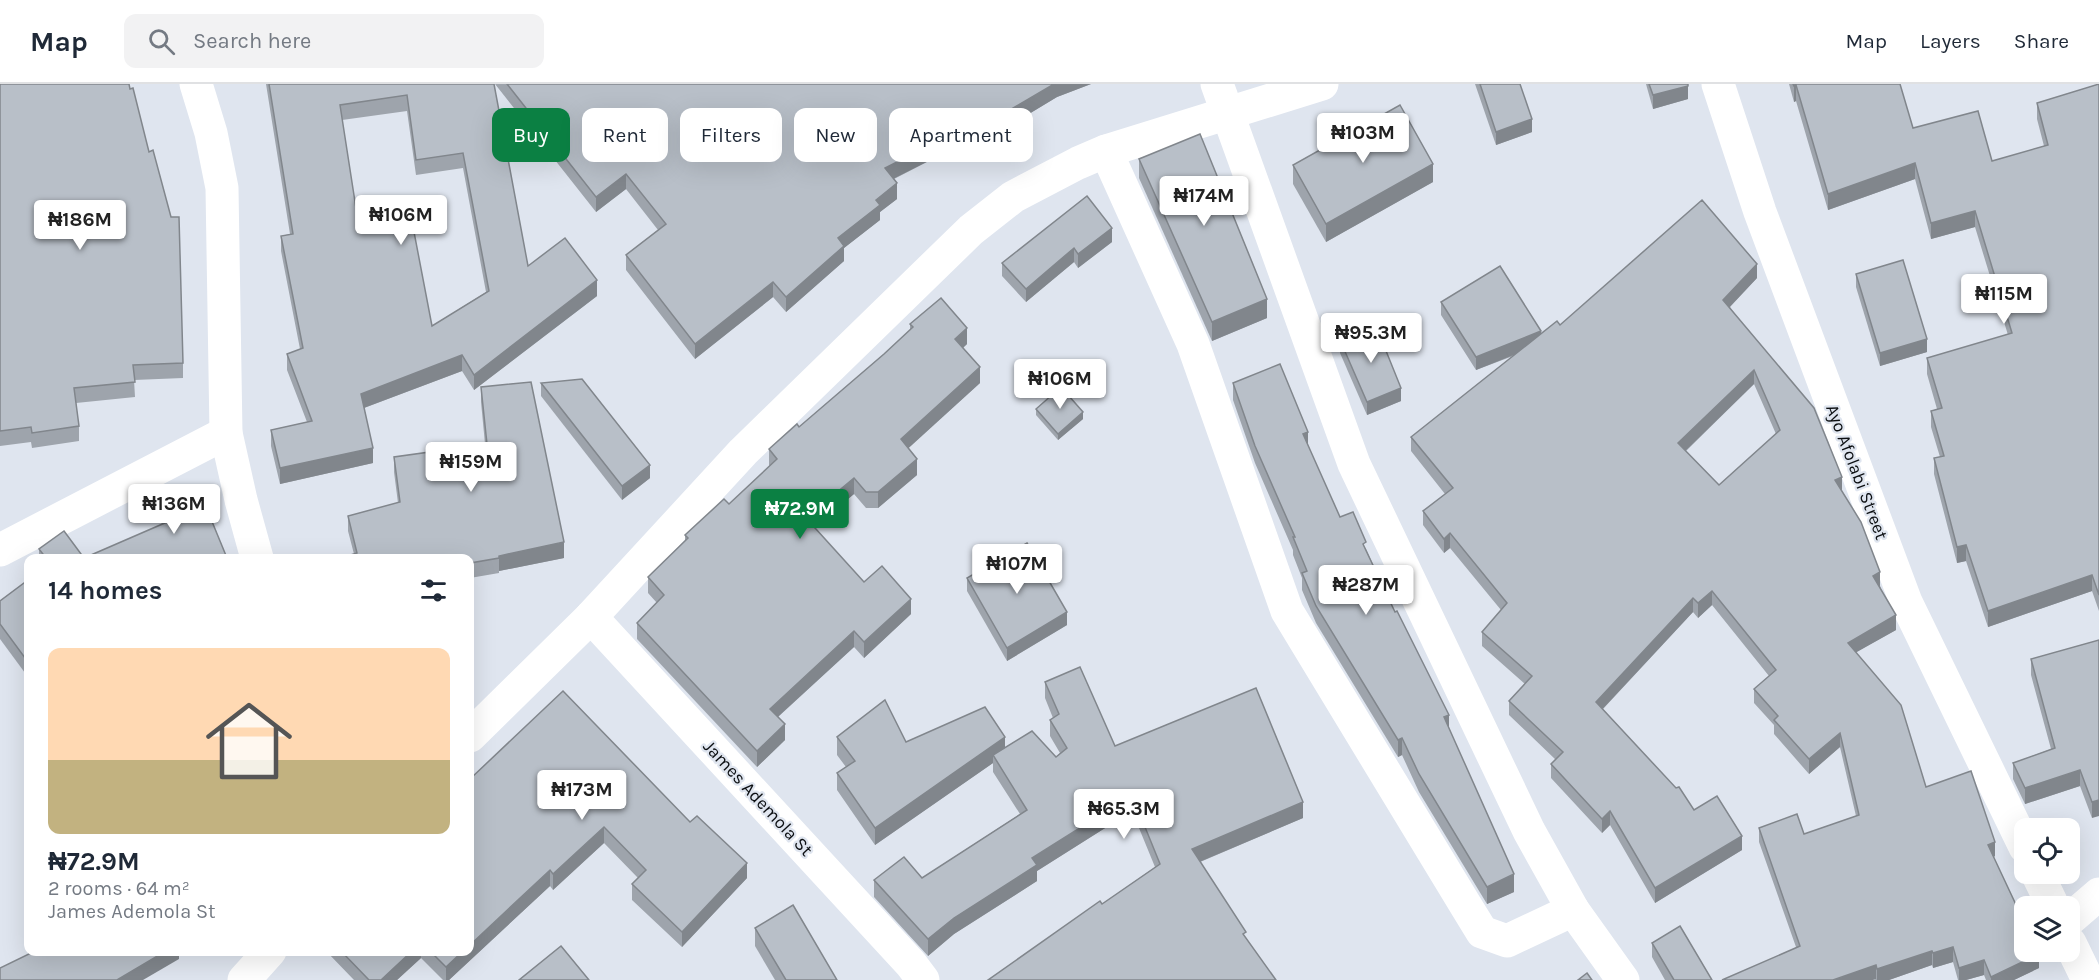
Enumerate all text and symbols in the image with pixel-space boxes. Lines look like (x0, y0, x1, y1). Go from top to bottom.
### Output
search box (124, 14, 544, 68)
text: Map (30, 25, 88, 58)
icon: search (145, 25, 178, 58)
text: Search here (193, 28, 311, 54)
text: Map (1845, 29, 1887, 53)
text: Layers (1920, 29, 1981, 53)
text: Share (2014, 29, 2069, 53)
chip: Buy (492, 108, 570, 162)
chip: Rent (582, 108, 668, 162)
chip: Filters (680, 108, 782, 162)
chip: New (794, 108, 877, 162)
chip: Apartment (889, 108, 1033, 162)
pin: ₦103M (1321, 113, 1405, 164)
text: ₦103M (1331, 121, 1395, 144)
pin: ₦174M (1162, 176, 1246, 227)
text: ₦174M (1174, 184, 1234, 207)
pin: ₦106M (359, 195, 443, 246)
pin: ₦186M (38, 200, 122, 251)
text: ₦106M (369, 203, 433, 226)
text: ₦186M (48, 208, 112, 231)
pin: ₦115M (1962, 274, 2046, 325)
text: ₦115M (1975, 282, 2033, 305)
pin: ₦95.3M (1322, 313, 1420, 364)
text: ₦95.3M (1335, 321, 1407, 344)
pin: ₦106M (1018, 359, 1102, 410)
text: ₦106M (1028, 367, 1092, 390)
street label: Ayo Afolabi Street (1821, 401, 1893, 543)
pin: ₦159M (429, 442, 513, 493)
text: ₦159M (440, 450, 502, 473)
pin: ₦136M (132, 484, 216, 535)
pin: ₦72.9M (751, 489, 849, 540)
text: ₦136M (142, 492, 206, 515)
text: ₦72.9M (765, 497, 835, 520)
pin: ₦107M (975, 544, 1059, 595)
text: ₦107M (986, 552, 1048, 575)
pin: ₦287M (1324, 565, 1408, 616)
text: ₦287M (1333, 573, 1399, 596)
icon: filters (417, 574, 450, 607)
text: 14 homes (48, 575, 162, 606)
icon: home (195, 687, 303, 795)
street label: James Ademola St (699, 735, 818, 861)
pin: ₦173M (540, 770, 624, 821)
text: ₦173M (551, 778, 613, 801)
pin: ₦65.3M (1075, 789, 1173, 840)
text: ₦65.3M (1088, 797, 1160, 820)
map controls (2014, 818, 2080, 962)
button: locate (2014, 818, 2080, 884)
text: ₦72.9M (48, 846, 140, 877)
text: 2 rooms · 64 m² (48, 877, 190, 900)
button: layers (2014, 896, 2080, 962)
text: James Ademola St (48, 900, 216, 923)

